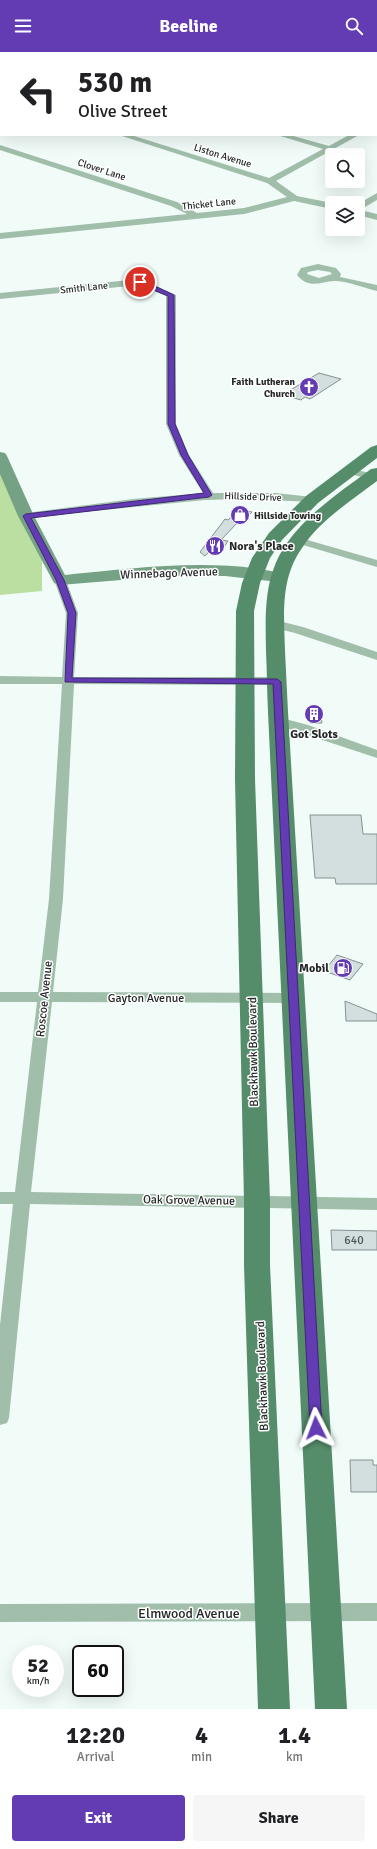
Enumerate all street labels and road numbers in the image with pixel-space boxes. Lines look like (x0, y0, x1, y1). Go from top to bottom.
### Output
street label: Liston Avenue (192, 141, 253, 170)
street label: Clover Lane (76, 157, 127, 183)
street label: Thicket Lane (182, 195, 237, 213)
street label: Smith Lane (60, 280, 109, 296)
street label: Hillside Drive (224, 490, 282, 504)
street label: Winnebago Avenue (120, 564, 218, 583)
street label: Roscoe Avenue (33, 960, 56, 1038)
street label: Gayton Avenue (108, 991, 184, 1006)
street label: Blackhawk Boulevard (245, 997, 262, 1107)
street label: Oak Grove Avenue (143, 1192, 235, 1209)
street label: Blackhawk Boulevard (253, 1321, 272, 1431)
street label: Elmwood Avenue (138, 1605, 240, 1622)

